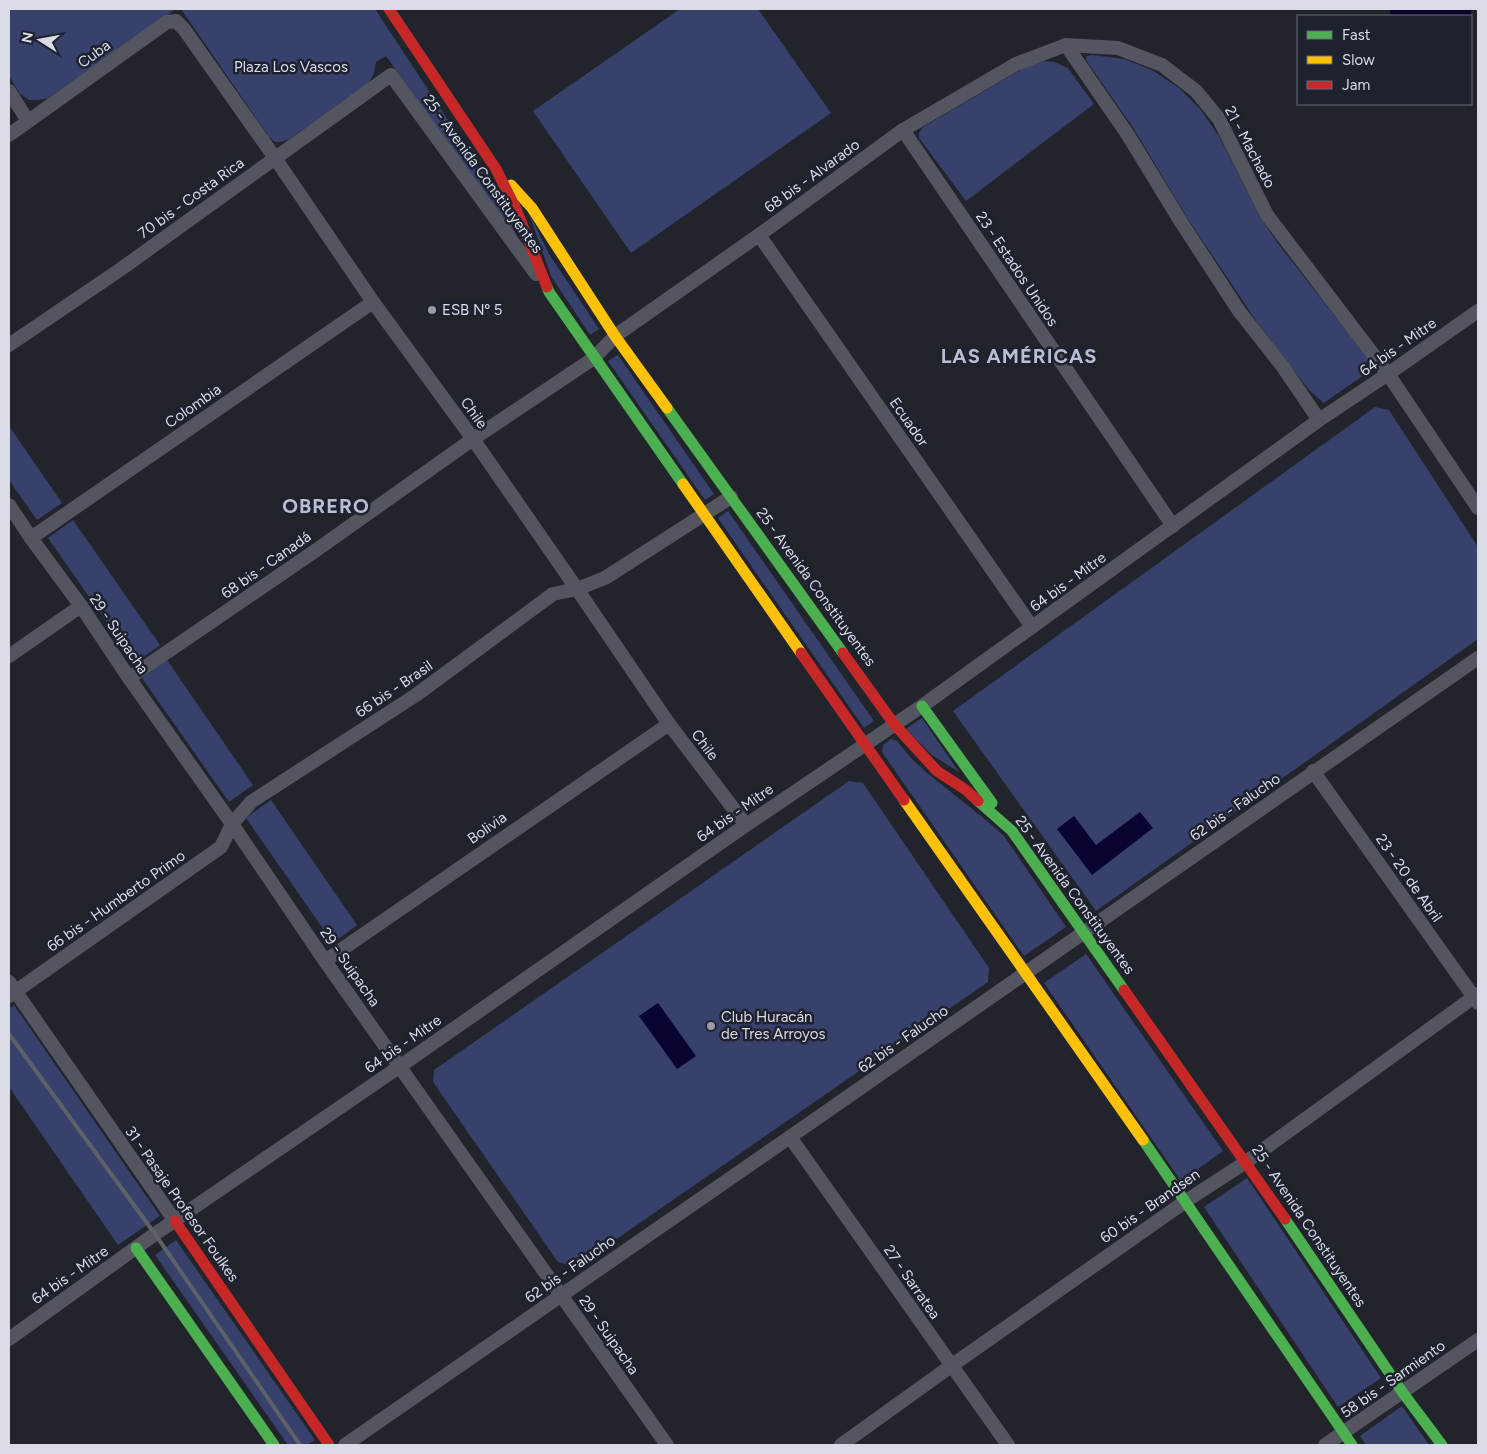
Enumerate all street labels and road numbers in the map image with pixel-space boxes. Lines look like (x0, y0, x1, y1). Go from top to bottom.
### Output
street label: Cuba (74, 36, 114, 72)
street label: 25 - Avenida Constituyentes (419, 91, 547, 257)
street label: 21 - Machado (1221, 103, 1279, 191)
street label: 68 bis - Alvarado (761, 135, 863, 217)
street label: 70 bis - Costa Rica (135, 154, 247, 242)
street label: 23 - Estados Unidos (972, 208, 1062, 330)
street label: 64 bis - Mitre (1356, 314, 1440, 380)
street label: Colombia (162, 380, 224, 432)
street label: Chile (457, 394, 491, 432)
street label: Ecuador (886, 394, 932, 450)
street label: 25 - Avenida Constituyentes (752, 504, 880, 670)
street label: 68 bis - Canadá (218, 527, 314, 603)
street label: 64 bis - Mitre (1026, 548, 1110, 616)
street label: 29 - Suipacha (86, 591, 152, 677)
street label: 66 bis - Brasil (352, 657, 436, 721)
street label: Chile (688, 726, 722, 764)
street label: 62 bis - Falucho (1186, 769, 1284, 845)
street label: 64 bis - Mitre (693, 780, 777, 846)
street label: Bolivia (464, 808, 510, 848)
street label: 25 - Avenida Constituyentes (1011, 812, 1139, 978)
street label: 23 - 20 de Abril (1372, 830, 1446, 926)
street label: 66 bis - Humberto Primo (43, 846, 189, 956)
street label: 29 - Suipacha (316, 924, 384, 1010)
street label: 62 bis - Falucho (854, 1001, 952, 1077)
street label: 64 bis - Mitre (361, 1011, 445, 1077)
street label: 31 - Pasaje Profesor Foulkes (121, 1123, 243, 1285)
street label: 25 - Avenida Constituyentes (1248, 1142, 1370, 1310)
street label: 60 bis - Brandsen (1097, 1165, 1203, 1247)
street label: 62 bis - Falucho (521, 1231, 619, 1307)
street label: 64 bis - Mitre (28, 1242, 112, 1308)
street label: 27 - Sarratea (880, 1242, 944, 1322)
street label: 29 - Suipacha (575, 1292, 643, 1378)
street label: 58 bis - Sarmiento (1337, 1336, 1449, 1422)

